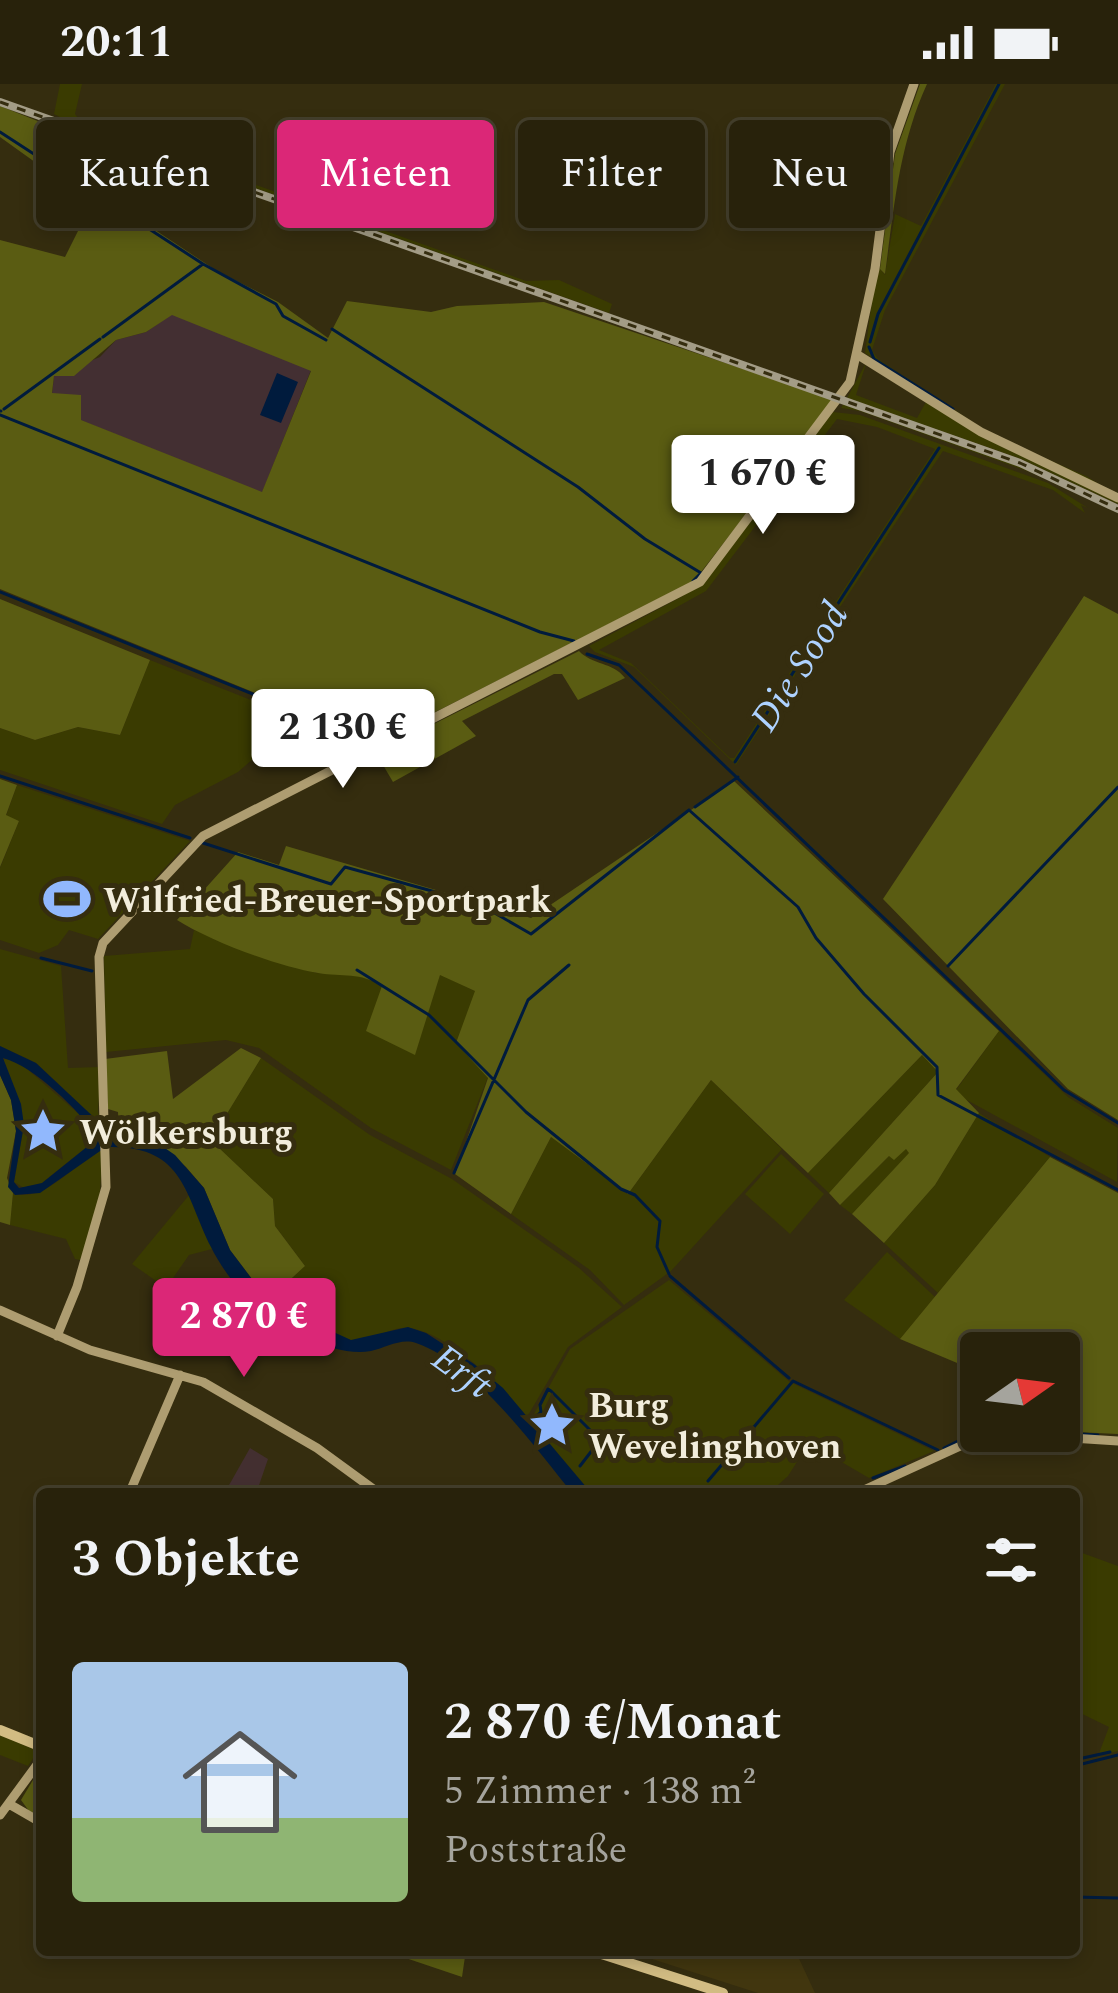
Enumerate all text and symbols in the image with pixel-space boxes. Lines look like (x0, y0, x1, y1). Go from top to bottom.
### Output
text: 20:11 (60, 8, 173, 77)
chip: Kaufen (36, 120, 253, 228)
chip: Mieten (277, 120, 494, 228)
chip: Filter (518, 120, 705, 228)
chip: Neu (729, 120, 890, 228)
pin: 1 670 € (652, 435, 874, 537)
text: 1 670 € (699, 444, 827, 503)
water label: Die Sood (736, 591, 864, 744)
pin: 2 130 € (232, 689, 454, 791)
text: 2 130 € (279, 698, 407, 757)
sports icon: Wilfried-Breuer-Sportpark (42, 874, 92, 924)
place label: Wilfried-Breuer-Sportpark (103, 874, 552, 929)
place icon: Wölkersburg (18, 1106, 68, 1156)
place label: Wölkersburg (79, 1106, 293, 1161)
pin: 2 870 € (133, 1278, 355, 1380)
text: 2 870 € (180, 1287, 308, 1346)
water label: Erft (419, 1330, 505, 1415)
north arrow (960, 1332, 1080, 1452)
map controls (960, 1332, 1080, 1452)
place label: Burg Wevelinghoven (588, 1379, 842, 1475)
place icon: Burg Wevelinghoven (527, 1400, 577, 1450)
text: 3 Objekte (72, 1521, 300, 1599)
icon: filters (978, 1527, 1044, 1593)
text: 2 870 €/Monat (444, 1684, 781, 1762)
icon: home (168, 1710, 312, 1854)
text: 5 Zimmer · 138 m² (444, 1762, 755, 1821)
text: Poststraße (444, 1821, 627, 1880)

